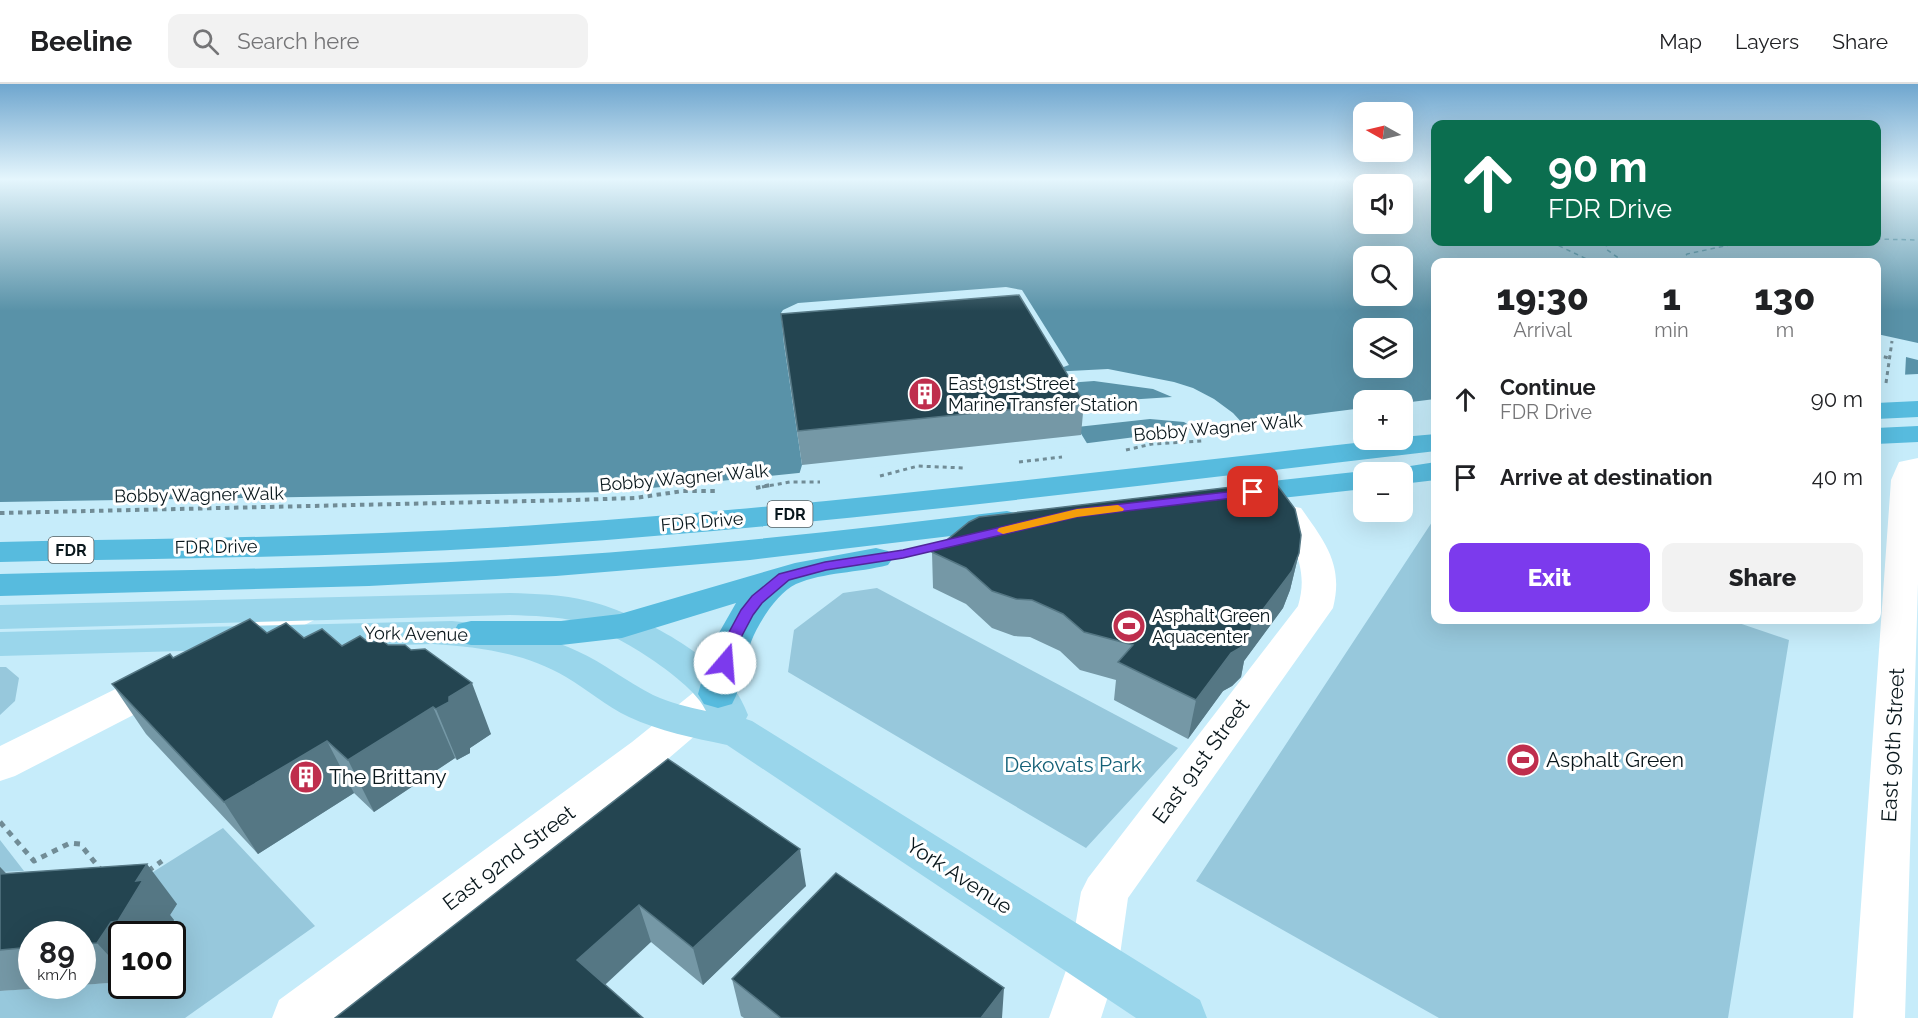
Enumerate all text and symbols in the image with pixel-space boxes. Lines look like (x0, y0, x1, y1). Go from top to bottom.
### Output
search box (168, 14, 588, 68)
text: Beeline (30, 25, 132, 58)
icon: search (189, 25, 222, 58)
text: Search here (237, 28, 359, 54)
text: Map (1659, 29, 1702, 54)
text: Layers (1735, 29, 1799, 54)
text: Share (1832, 29, 1888, 54)
north arrow (1353, 102, 1413, 162)
map controls (1353, 102, 1413, 522)
text: 90 m (1548, 143, 1648, 192)
icon: ahead (1449, 144, 1527, 222)
button: sound (1353, 174, 1413, 234)
text: FDR Drive (1548, 193, 1672, 224)
button: search (1353, 246, 1413, 306)
text: 19:30 (1497, 276, 1589, 318)
text: 1 (1662, 276, 1681, 318)
text: 130 (1754, 276, 1815, 318)
button: layers (1353, 318, 1413, 378)
text: Arrival (1513, 318, 1572, 342)
text: min (1654, 318, 1689, 342)
text: m (1776, 318, 1794, 342)
place label: East 91st Street Marine Transfer Station (948, 373, 1138, 415)
text: Continue (1500, 374, 1596, 400)
building icon: East 91st Street Marine Transfer Station (907, 376, 943, 412)
icon: ahead (1449, 383, 1482, 416)
text: 90 m (1811, 386, 1863, 412)
button: + (1353, 390, 1413, 450)
text: FDR Drive (1500, 400, 1592, 424)
street label: Bobby Wagner Walk (1133, 410, 1304, 445)
street label: Bobby Wagner Walk (599, 460, 770, 495)
icon: arrive (1449, 461, 1482, 494)
button: − (1353, 462, 1413, 522)
text: Arrive at destination (1500, 464, 1713, 490)
text: 40 m (1812, 464, 1863, 490)
pin (1227, 466, 1278, 517)
icon: arrive (1236, 475, 1269, 508)
street label: Bobby Wagner Walk (114, 483, 284, 506)
road number: FDR (768, 501, 812, 527)
street label: FDR Drive (660, 507, 745, 536)
street label: FDR Drive (174, 535, 258, 558)
road number: FDR (48, 537, 94, 563)
button: Exit (1449, 543, 1650, 612)
button: Share (1662, 543, 1863, 612)
place label: Asphalt Green Aquacenter (1152, 605, 1270, 647)
sports icon: Asphalt Green Aquacenter (1111, 608, 1147, 644)
street label: York Avenue (364, 622, 469, 645)
position arrow (693, 631, 757, 695)
street label: East 90th Street (1876, 667, 1909, 823)
street label: East 91st Street (1147, 693, 1254, 828)
sports icon: Asphalt Green (1505, 742, 1541, 778)
place label: Asphalt Green (1546, 747, 1684, 772)
park label: Dekovats Park (1004, 752, 1142, 777)
building icon: The Brittany (288, 759, 324, 795)
place label: The Brittany (329, 764, 447, 789)
street label: East 92nd Street (438, 800, 580, 915)
street label: York Avenue (902, 832, 1017, 919)
speed limit sign: 100 (108, 921, 186, 999)
text: 89 (39, 935, 75, 970)
text: km/h (37, 966, 77, 984)

